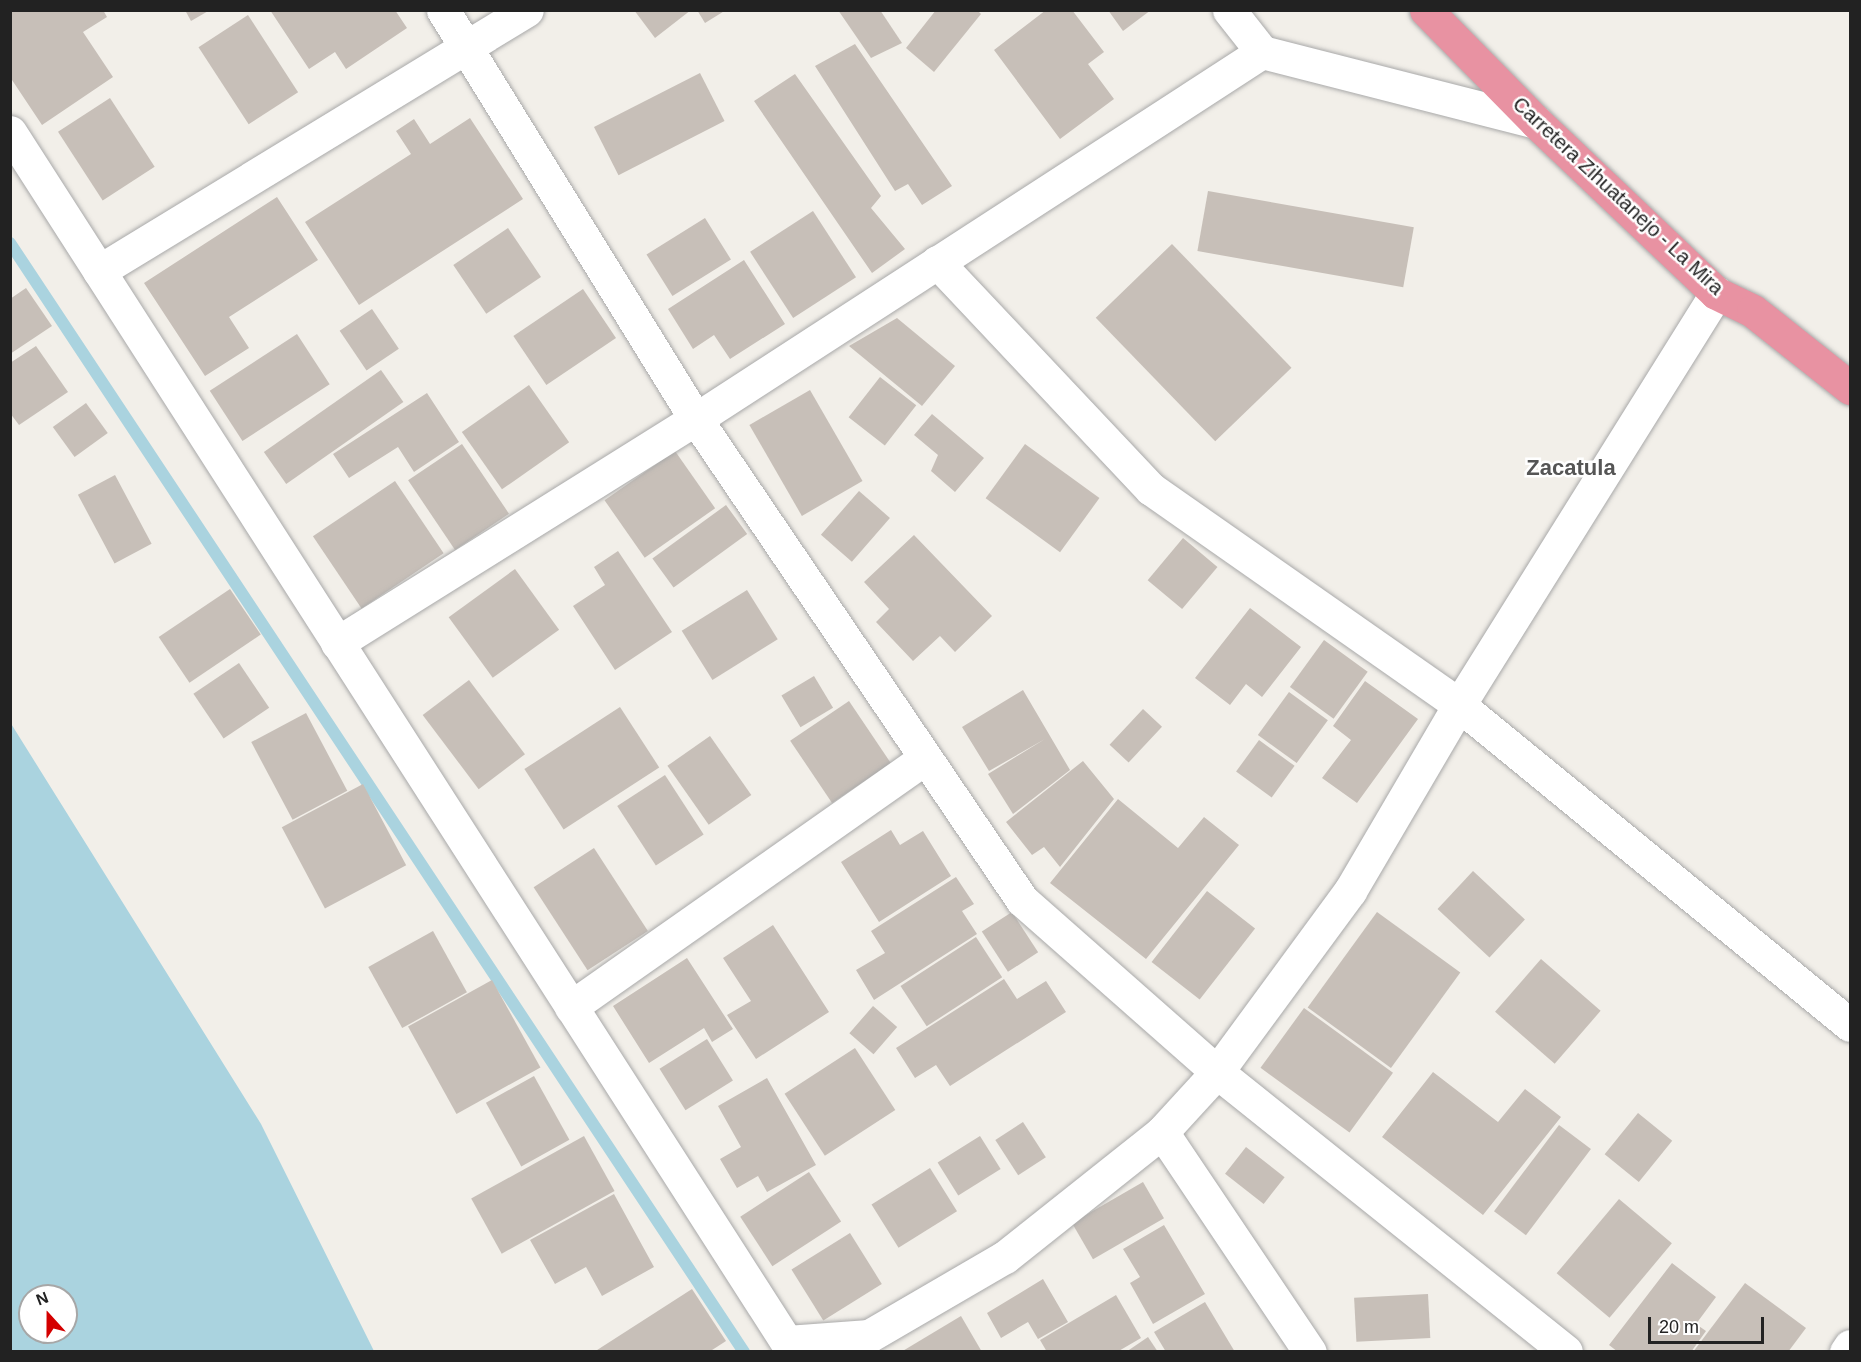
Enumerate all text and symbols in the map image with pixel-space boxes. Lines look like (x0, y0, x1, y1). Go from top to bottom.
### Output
street label: Carretera Zihuatanejo - La Mira (1508, 92, 1728, 300)
district label: Zacatula (1526, 455, 1616, 481)
north arrow (18, 1284, 78, 1344)
text: N (34, 1289, 51, 1309)
scale bar (1651, 1305, 1766, 1343)
text: 20 m (1659, 1317, 1699, 1337)

